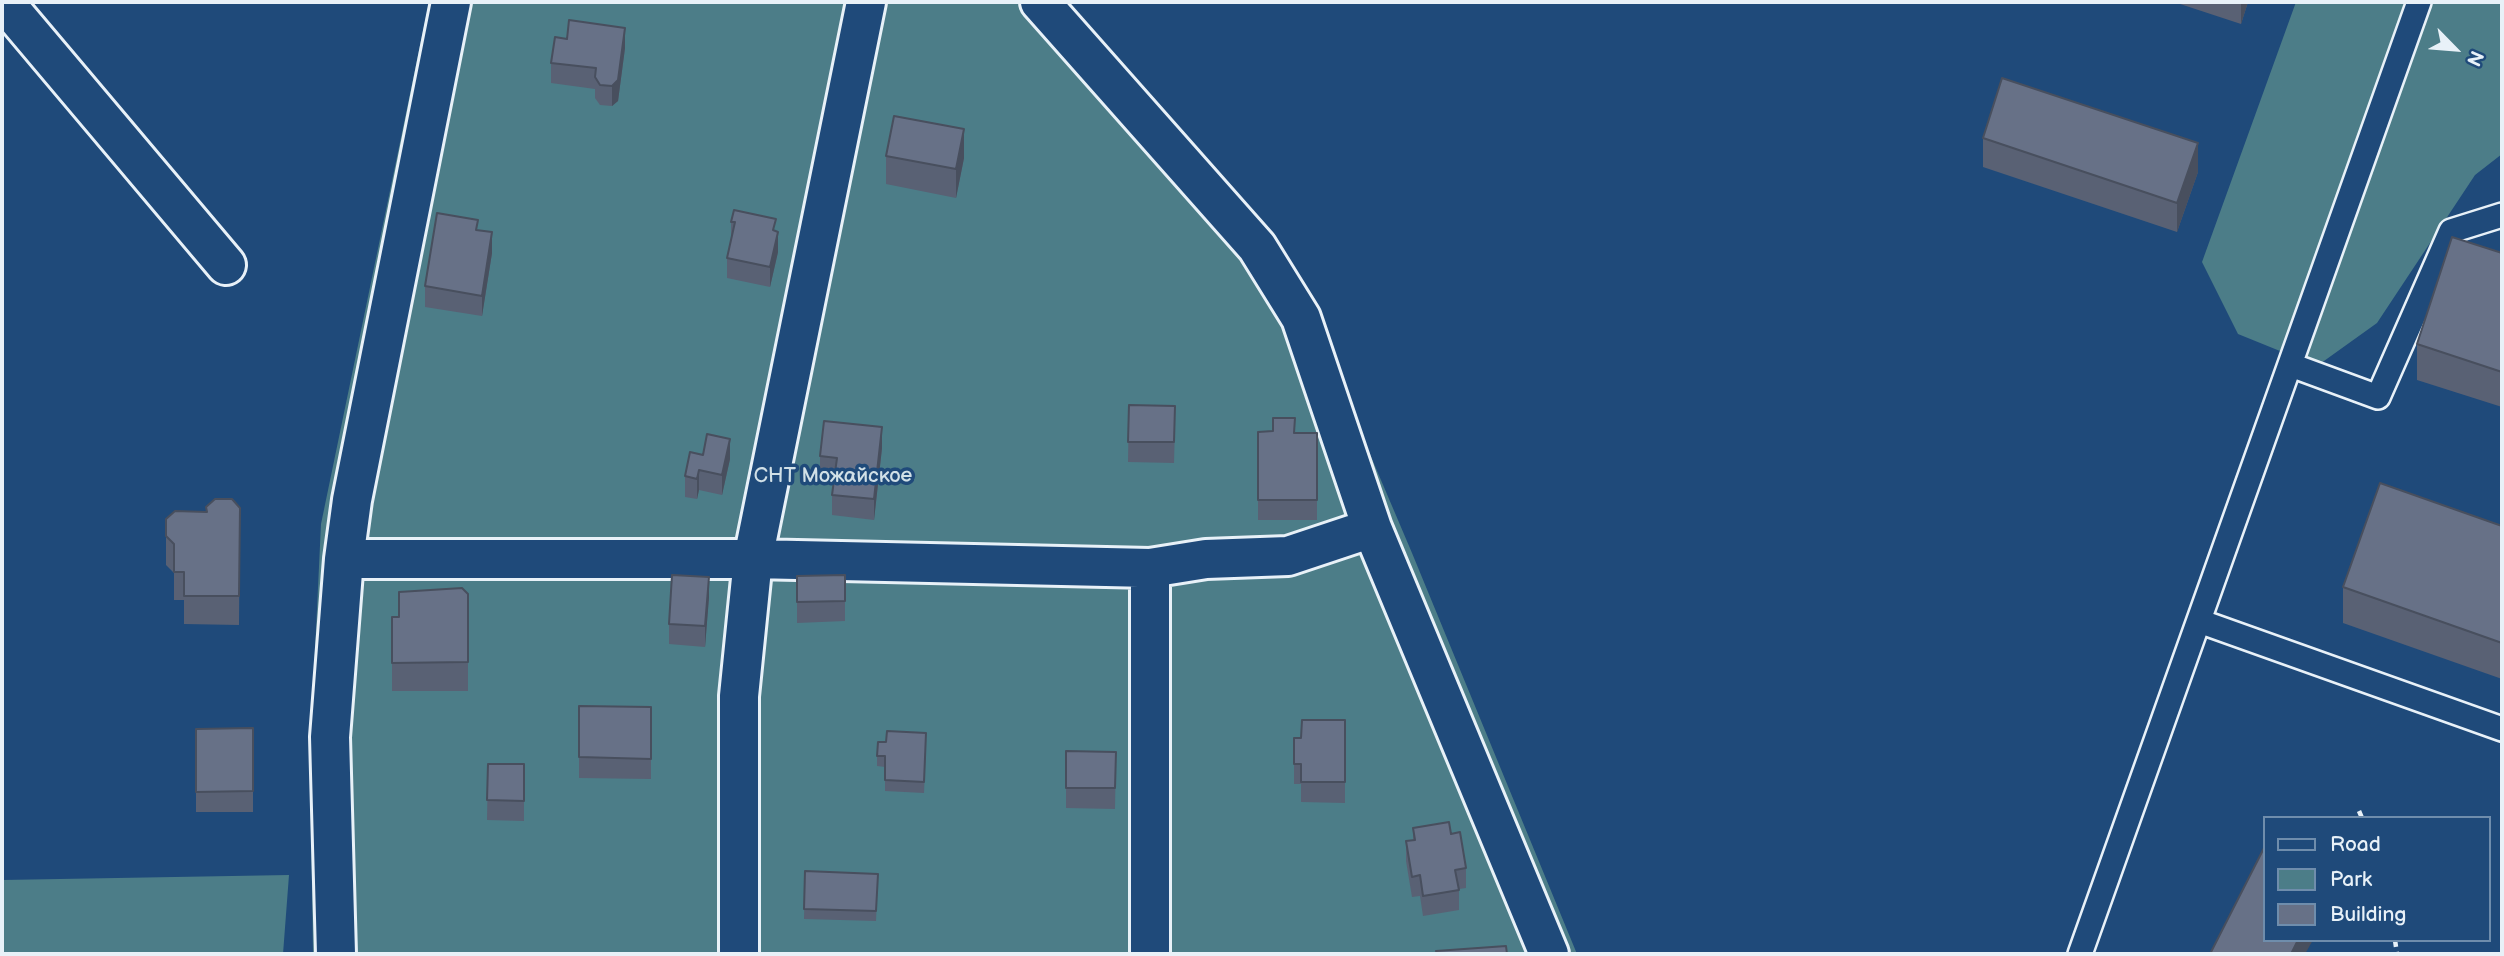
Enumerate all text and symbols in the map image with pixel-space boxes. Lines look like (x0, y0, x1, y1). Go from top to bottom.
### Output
north arrow (2420, 14, 2490, 84)
text: N (2461, 47, 2488, 69)
park label: СНТ Можайское (754, 464, 912, 490)
legend (2262, 816, 2490, 942)
text: Road (2330, 832, 2381, 857)
text: Park (2330, 867, 2372, 892)
text: Building (2330, 902, 2406, 927)

